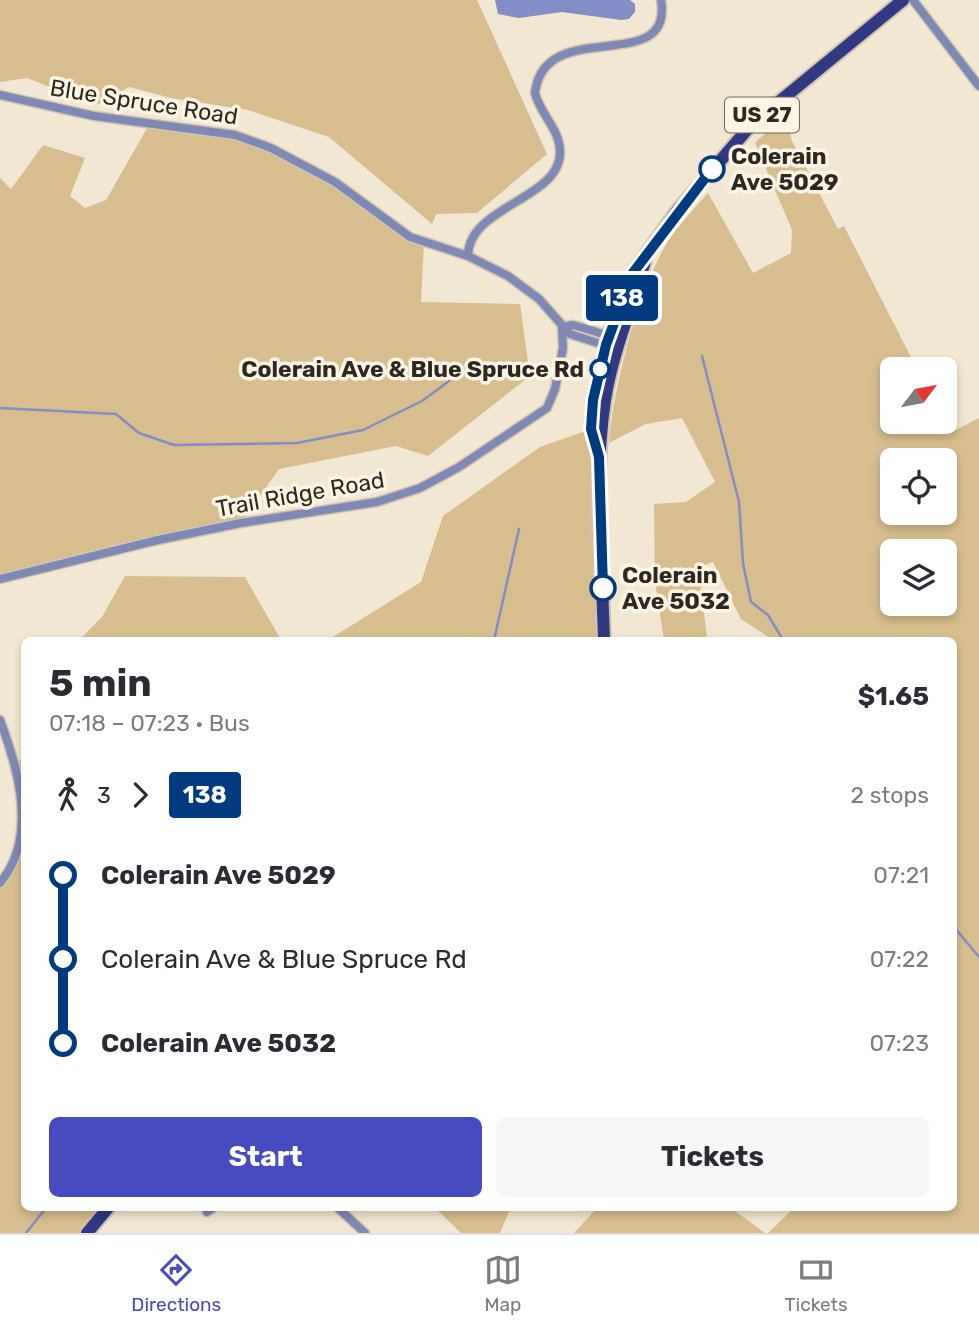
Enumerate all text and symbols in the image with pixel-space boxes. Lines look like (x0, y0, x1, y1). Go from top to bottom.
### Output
street label: Blue Spruce Road (48, 73, 240, 131)
road number: US 27 (725, 97, 799, 132)
place label: Colerain Ave 5029 (731, 142, 839, 196)
marker: Colerain Ave 5029 (699, 156, 725, 182)
line badge: 138 (582, 275, 662, 321)
text: 138 (600, 284, 644, 312)
place label: Colerain Ave & Blue Spruce Rd (241, 355, 584, 383)
north arrow (880, 357, 957, 434)
map controls (880, 357, 957, 616)
marker: Colerain Ave & Blue Spruce Rd (590, 359, 610, 379)
button: locate (880, 448, 957, 525)
street label: Trail Ridge Road (214, 465, 386, 523)
button: layers (880, 539, 957, 616)
place label: Colerain Ave 5032 (622, 561, 730, 615)
marker: Colerain Ave 5032 (590, 575, 616, 601)
text: 5 min (49, 660, 152, 706)
text: $1.65 (858, 681, 929, 712)
text: 07:18 – 07:23 · Bus (49, 709, 250, 737)
icon: walk (49, 776, 87, 814)
icon: forward (121, 776, 159, 814)
text: 3 (97, 781, 111, 809)
text: 138 (183, 781, 227, 809)
text: 2 stops (851, 781, 929, 809)
text: Colerain Ave 5029 (101, 860, 336, 891)
text: 07:21 (873, 861, 929, 889)
text: Colerain Ave & Blue Spruce Rd (101, 944, 467, 975)
text: 07:22 (870, 945, 929, 973)
text: Colerain Ave 5032 (101, 1028, 336, 1059)
text: 07:23 (869, 1029, 929, 1057)
button: Start (49, 1117, 482, 1197)
button: Tickets (496, 1117, 929, 1197)
tab: Directions (131, 1251, 221, 1316)
tab: Map (484, 1251, 522, 1316)
tab: Tickets (785, 1251, 848, 1316)

